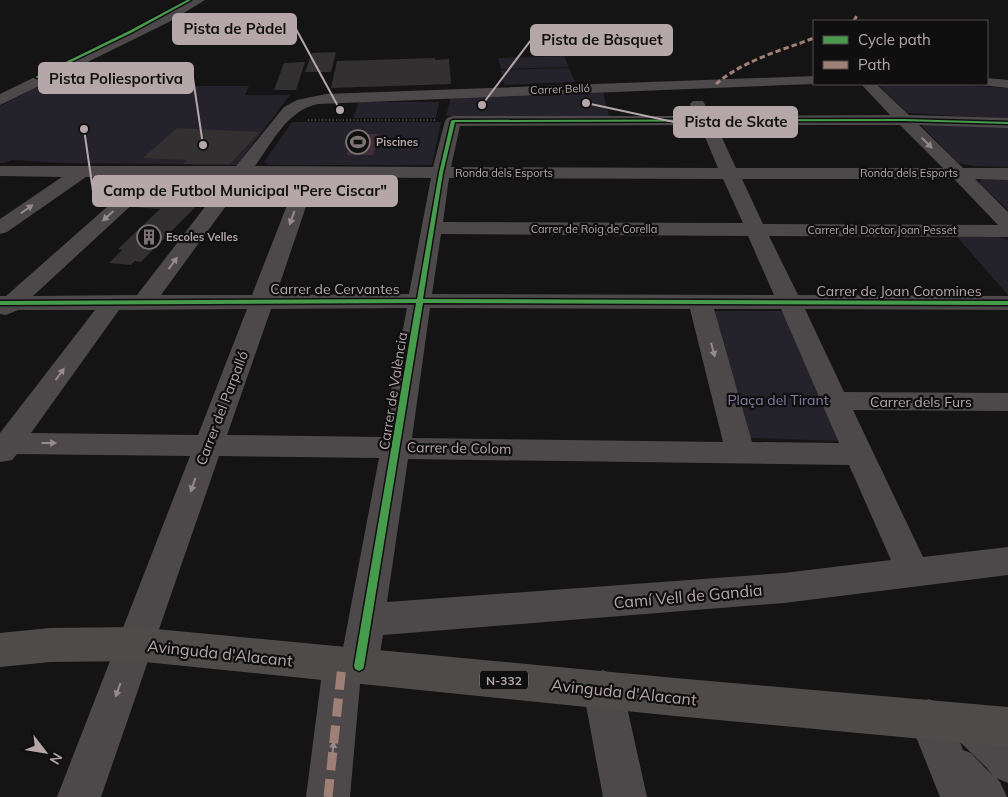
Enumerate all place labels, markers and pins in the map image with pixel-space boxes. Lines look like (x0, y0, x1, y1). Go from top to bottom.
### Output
callout: Pista de Pàdel (173, 14, 296, 44)
callout: Pista de Bàsquet (531, 25, 672, 55)
callout: Pista Poliesportiva (39, 63, 193, 93)
callout: Pista de Skate (674, 107, 797, 137)
sports icon: Piscines (345, 129, 371, 155)
place label: Piscines (376, 135, 419, 149)
callout: Camp de Futbol Municipal "Pere Ciscar" (93, 176, 397, 206)
building icon: Escoles Velles (136, 224, 162, 250)
place label: Escoles Velles (166, 230, 238, 244)

